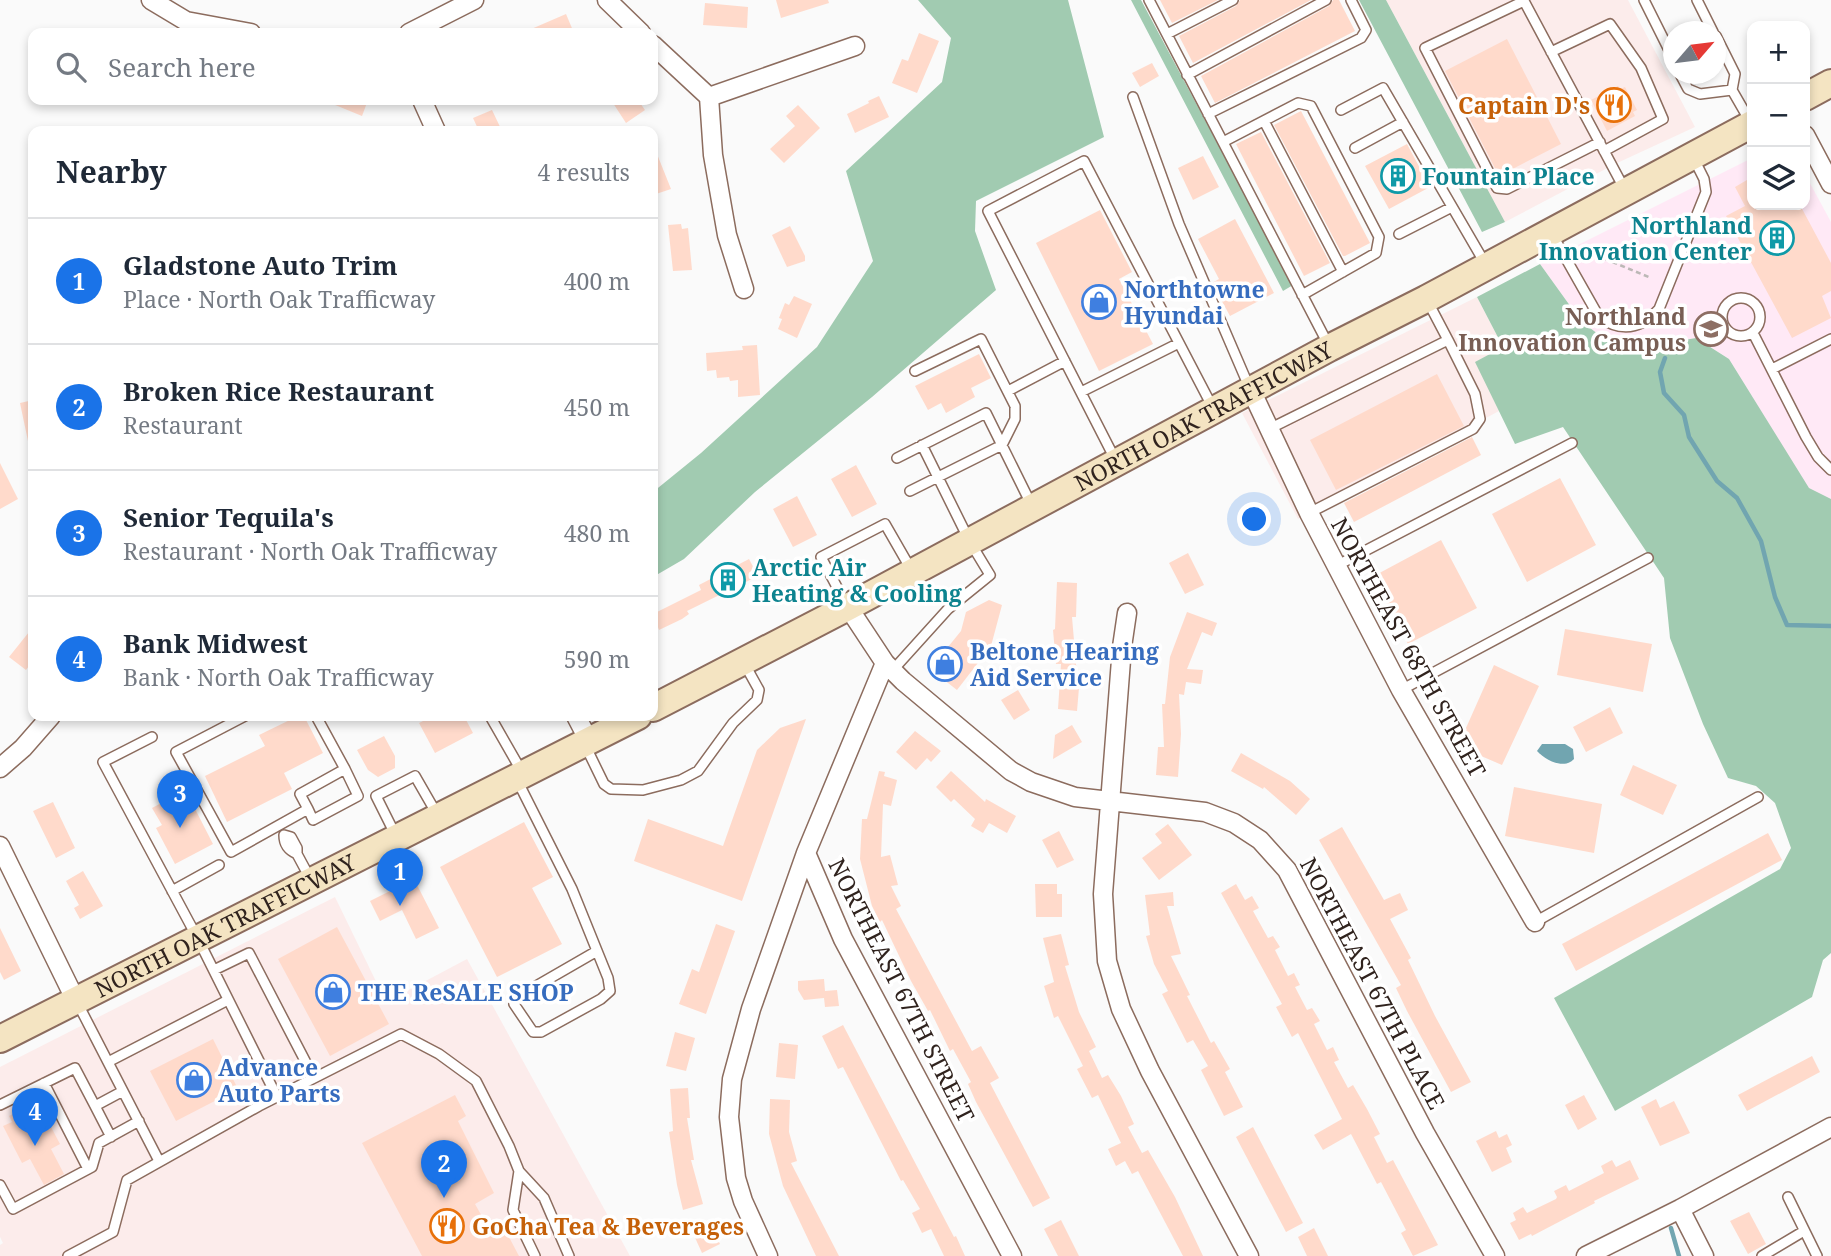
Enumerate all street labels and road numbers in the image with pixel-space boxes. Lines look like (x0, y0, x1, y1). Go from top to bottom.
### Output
street label: NORTH OAK TRAFFICWAY (1068, 333, 1339, 498)
street label: NORTHEAST 68TH STREET (1324, 511, 1494, 783)
street label: NORTH OAK TRAFFICWAY (89, 845, 362, 1005)
street label: NORTHEAST 67TH PLACE (1293, 852, 1453, 1114)
street label: NORTHEAST 67TH STREET (821, 853, 983, 1127)

